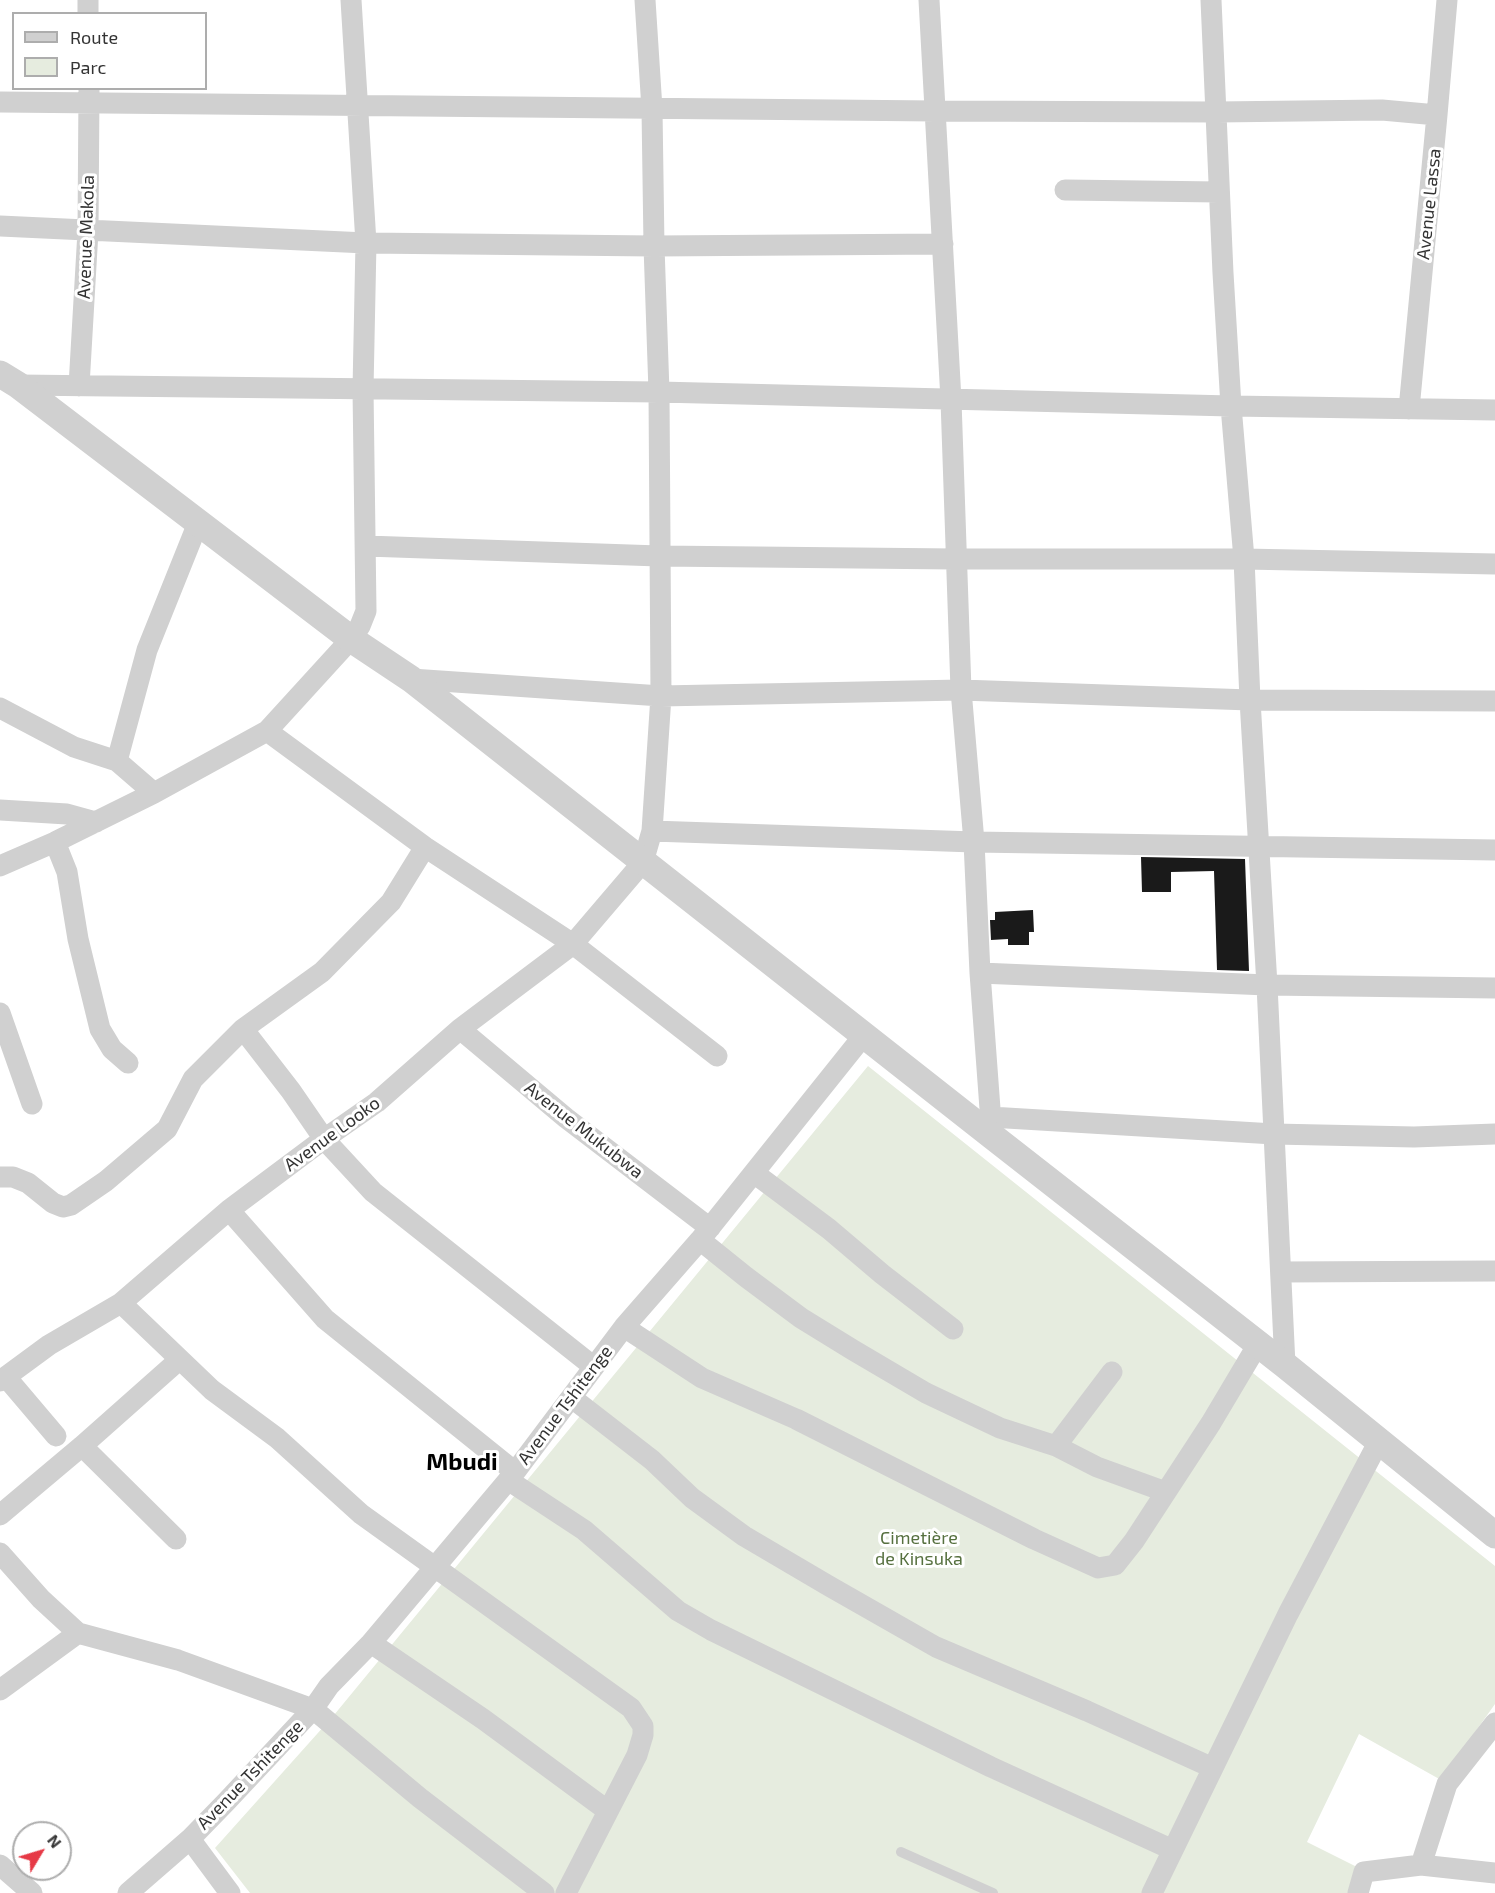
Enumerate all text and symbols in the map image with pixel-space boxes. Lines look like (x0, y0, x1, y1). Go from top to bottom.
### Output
legend (12, 12, 207, 90)
text: Route (70, 26, 118, 48)
text: Parc (70, 56, 106, 78)
street label: Avenue Lassa (1412, 147, 1446, 261)
street label: Avenue Makola (73, 174, 99, 300)
street label: Avenue Mukubwa (520, 1077, 648, 1183)
street label: Avenue Looko (280, 1092, 384, 1176)
street label: Avenue Tshitenge (513, 1341, 617, 1469)
district label: Mbudi (426, 1448, 498, 1476)
park label: Cimetière de Kinsuka (875, 1527, 963, 1570)
street label: Avenue Tshitenge (192, 1716, 308, 1834)
north arrow (12, 1821, 72, 1881)
text: N (44, 1830, 66, 1851)

